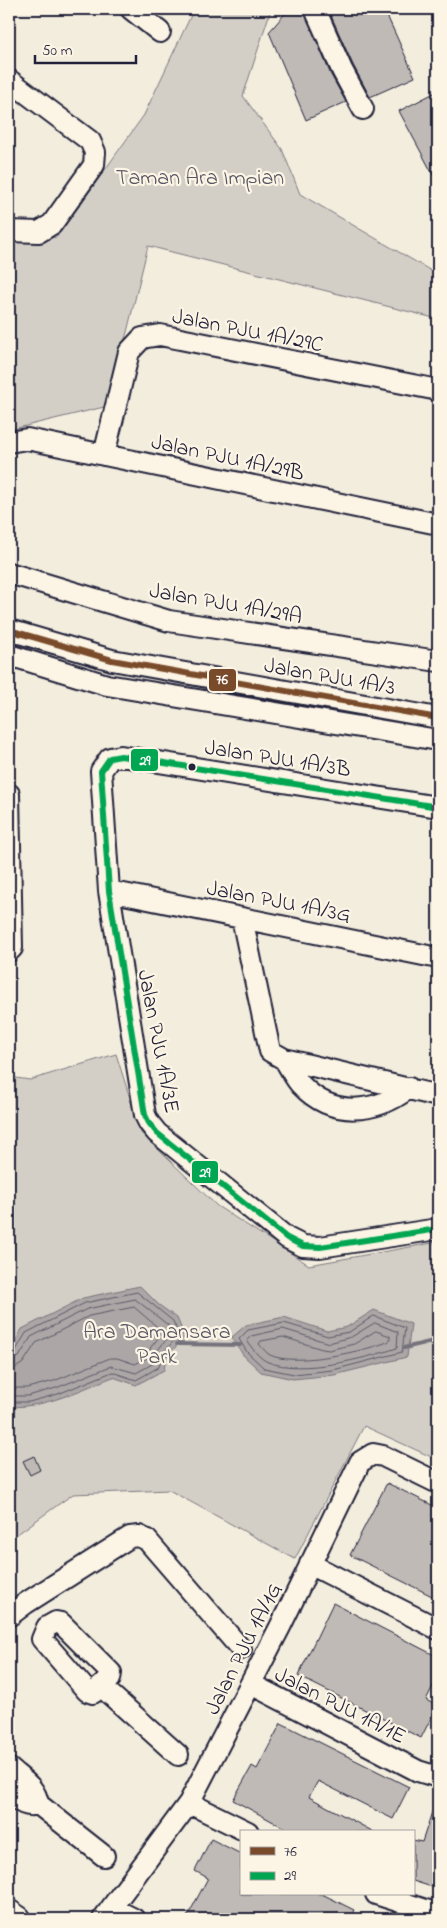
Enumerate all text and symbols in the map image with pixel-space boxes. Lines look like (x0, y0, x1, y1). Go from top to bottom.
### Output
scale bar (35, 32, 136, 64)
text: 50 m (42, 40, 73, 62)
park label: Taman Ara Impian (116, 163, 284, 195)
street label: Jalan PJU 1A/29C (169, 302, 326, 362)
street label: Jalan PJU 1A/29B (148, 427, 307, 491)
street label: Jalan PJU 1A/29A (147, 576, 304, 634)
street label: Jalan PJU 1A/3 (261, 651, 398, 705)
line badge: 76 (208, 668, 237, 692)
text: 76 (216, 670, 229, 691)
street label: Jalan PJU 1A/3B (202, 733, 353, 787)
line badge: 29 (130, 748, 159, 772)
text: 29 (138, 751, 151, 772)
unlabelled marker (187, 762, 197, 772)
street label: Jalan PJU 1A/3G (204, 873, 353, 933)
street label: Jalan PJU 1A/3E (127, 967, 187, 1116)
line badge: 29 (191, 1160, 219, 1184)
text: 29 (198, 1163, 211, 1184)
park label: Ara Damansara Park (83, 1317, 231, 1374)
street label: Jalan PJU 1A/1G (198, 1578, 292, 1721)
street label: Jalan PJU 1A/1E (268, 1660, 411, 1754)
legend (240, 1830, 414, 1896)
text: 76 (284, 1841, 297, 1863)
text: 29 (284, 1865, 296, 1887)

